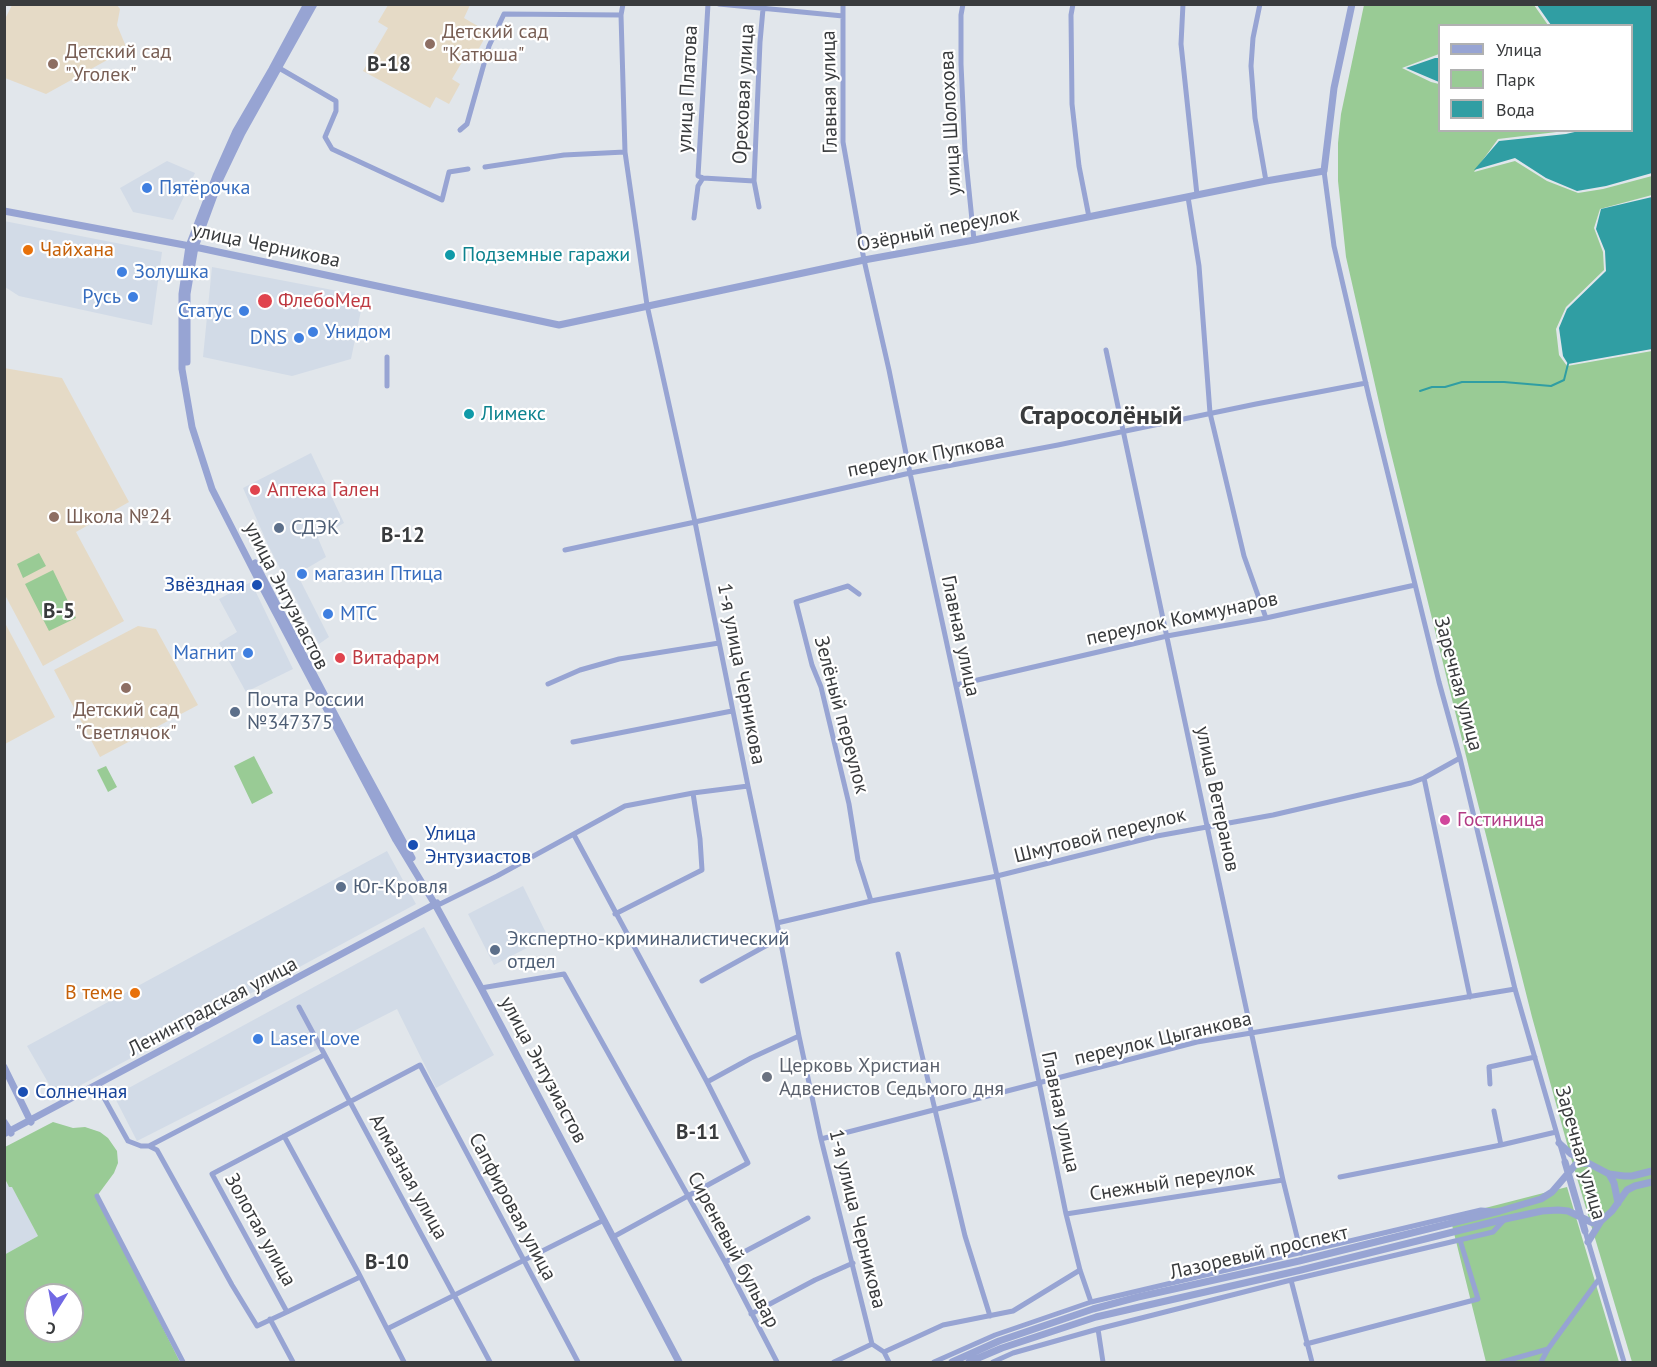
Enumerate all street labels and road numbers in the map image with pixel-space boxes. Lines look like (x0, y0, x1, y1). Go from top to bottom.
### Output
street label: Ореховая улица (728, 23, 760, 165)
street label: улица Платова (673, 25, 703, 153)
street label: Главная улица (817, 30, 843, 154)
street label: улица Шолохова (935, 50, 967, 196)
street label: Озёрный переулок (855, 203, 1021, 257)
street label: улица Черникова (190, 219, 342, 273)
street label: переулок Пупкова (845, 429, 1007, 483)
street label: улица Энтузиастов (238, 518, 334, 674)
street label: Главная улица (935, 573, 985, 699)
street label: 1-я улица Черникова (712, 581, 770, 767)
street label: переулок Коммунаров (1084, 587, 1280, 651)
street label: Заречная улица (1429, 614, 1487, 754)
street label: Зелёный переулок (808, 634, 874, 796)
street label: улица Ветеранов (1190, 724, 1244, 874)
street label: Шмутовой переулок (1012, 803, 1188, 869)
street label: Ленинградская улица (124, 952, 302, 1062)
street label: улица Энтузиастов (494, 993, 592, 1147)
street label: переулок Цыганкова (1072, 1007, 1254, 1071)
street label: Главная улица (1035, 1049, 1085, 1175)
street label: Заречная улица (1549, 1083, 1611, 1223)
street label: Алмазная улица (364, 1110, 452, 1244)
street label: 1-я улица Черникова (823, 1127, 891, 1311)
street label: Сапфировая улица (463, 1129, 561, 1285)
street label: Снежный переулок (1088, 1157, 1256, 1207)
street label: Сиреневый бульвар (682, 1168, 784, 1332)
street label: Золотая улица (219, 1169, 301, 1291)
street label: Лазоревый проспект (1168, 1221, 1350, 1285)

